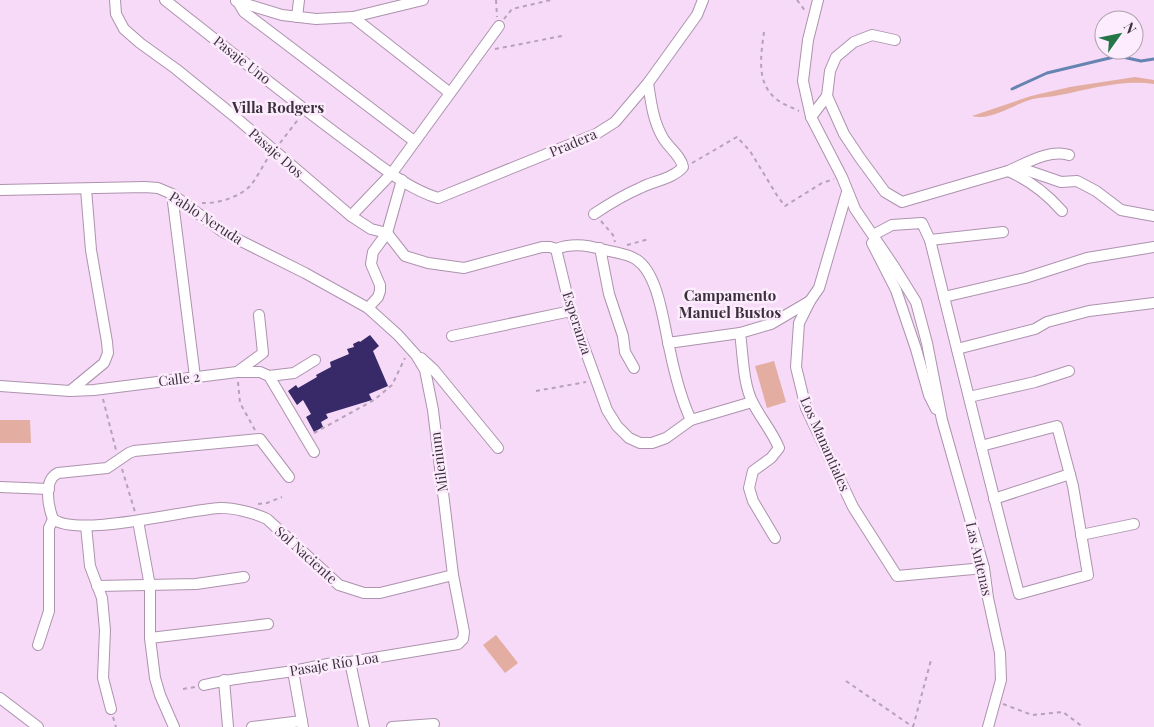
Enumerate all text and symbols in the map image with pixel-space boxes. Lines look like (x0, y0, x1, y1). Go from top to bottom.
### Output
north arrow (1094, 10, 1144, 60)
text: N (1120, 18, 1141, 37)
street label: Pasaje Uno (210, 31, 275, 88)
district label: Villa Rodgers (231, 97, 324, 117)
street label: Pasaje Dos (245, 124, 308, 182)
street label: Pradera (546, 124, 599, 161)
street label: Pablo Neruda (166, 187, 247, 248)
district label: Campamento Manuel Bustos (679, 285, 781, 322)
street label: Esperanza (558, 289, 597, 357)
street label: Calle 2 (157, 366, 201, 390)
street label: Los Manantiales (796, 393, 855, 494)
street label: Milenium (425, 430, 452, 493)
street label: Las Antenas (962, 520, 997, 598)
street label: Sol Naciente (271, 522, 342, 588)
street label: Pasaje Río Loa (288, 647, 380, 680)

